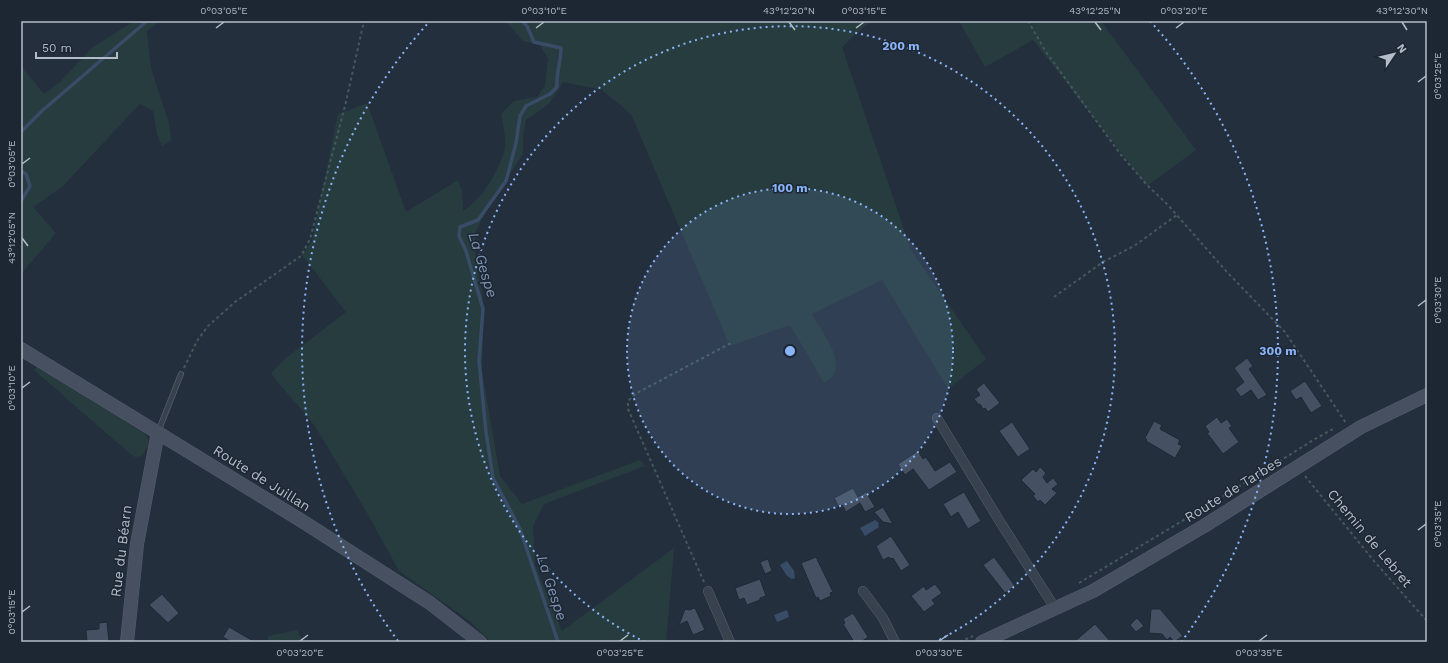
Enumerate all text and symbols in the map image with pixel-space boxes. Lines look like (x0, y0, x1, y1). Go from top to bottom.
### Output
text: 0°03'05"E (200, 5, 248, 16)
text: 0°03'10"E (521, 5, 567, 16)
text: 43°12'20"N (763, 5, 815, 16)
text: 0°03'15"E (841, 5, 887, 16)
text: 43°12'25"N (1069, 5, 1121, 16)
text: 0°03'20"E (1160, 5, 1208, 16)
text: 43°12'30"N (1376, 5, 1428, 16)
scale bar (36, 34, 117, 60)
north arrow (1374, 34, 1414, 74)
text: 200 m (882, 39, 920, 53)
text: 50 m (42, 41, 72, 55)
text: N (1394, 41, 1409, 56)
text: 0°03'25"E (1432, 52, 1443, 100)
text: 0°03'05"E (6, 140, 17, 188)
text: 100 m (772, 181, 808, 195)
text: 43°12'05"N (6, 212, 17, 264)
water label: La Gespe (465, 230, 501, 300)
text: 0°03'30"E (1432, 276, 1443, 324)
centre of rings (783, 344, 797, 358)
text: 300 m (1259, 344, 1297, 358)
text: 0°03'10"E (6, 365, 17, 411)
street label: Route de Juillan (211, 442, 313, 514)
street label: Route de Tarbes (1182, 453, 1284, 525)
street label: Chemin de Lebret (1324, 486, 1416, 590)
text: 0°03'35"E (1432, 500, 1443, 548)
street label: Rue du Béarn (107, 504, 135, 598)
water label: La Gespe (533, 553, 571, 623)
text: 0°03'15"E (6, 589, 17, 635)
text: 0°03'20"E (276, 647, 324, 658)
text: 0°03'25"E (596, 647, 644, 658)
text: 0°03'30"E (915, 647, 963, 658)
text: 0°03'35"E (1235, 647, 1283, 658)

